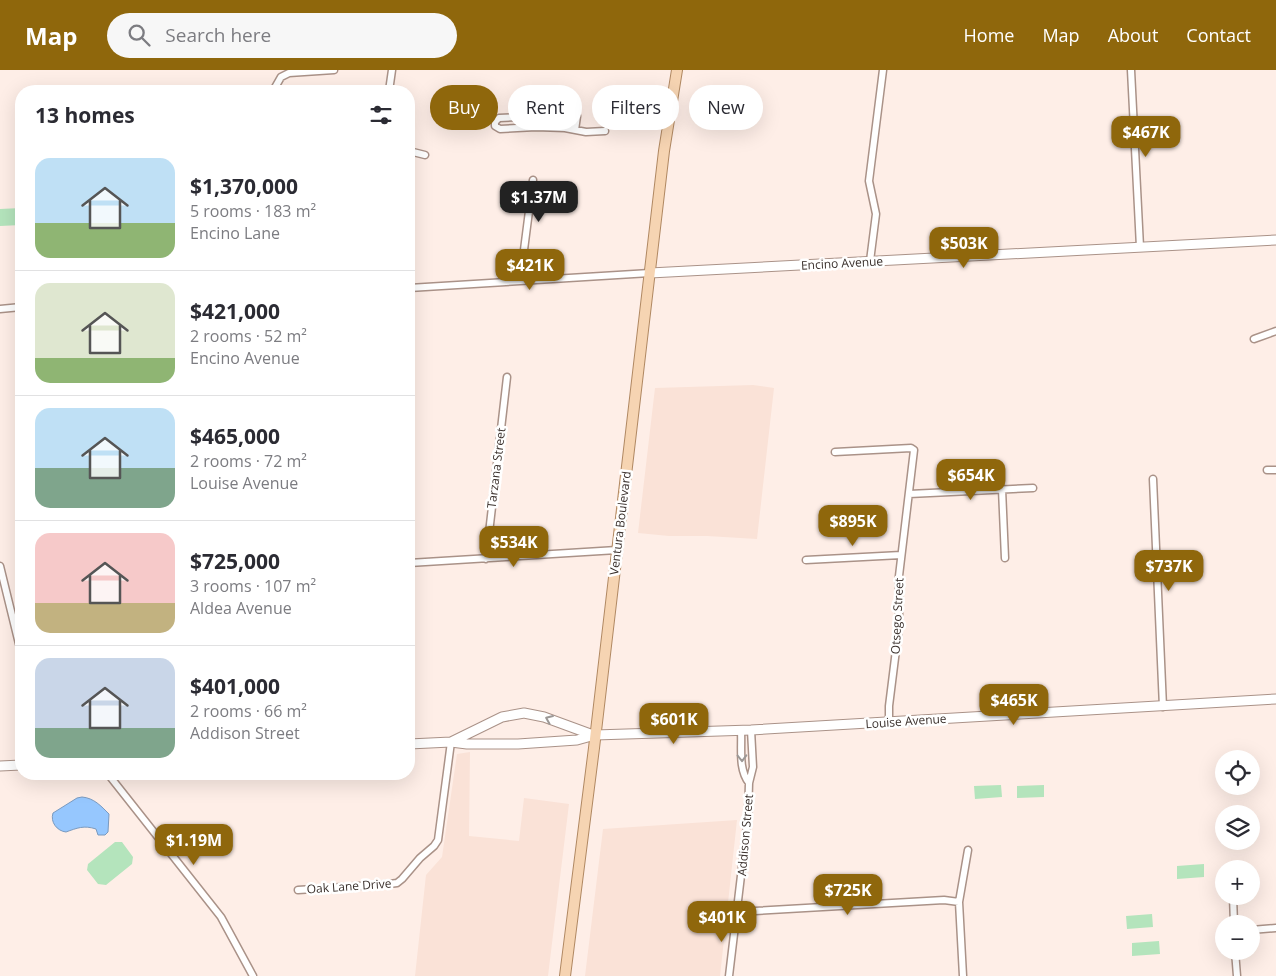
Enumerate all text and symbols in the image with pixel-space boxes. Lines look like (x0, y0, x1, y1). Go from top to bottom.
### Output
search box (107, 13, 457, 58)
text: Map (25, 19, 77, 52)
icon: search (125, 21, 153, 49)
text: Search here (165, 22, 271, 48)
text: Home (964, 23, 1014, 47)
text: Map (1042, 23, 1080, 47)
text: About (1108, 23, 1158, 47)
text: Contact (1186, 23, 1251, 47)
chip: Buy (430, 85, 498, 130)
chip: Rent (508, 85, 582, 130)
chip: Filters (592, 85, 679, 130)
chip: New (689, 85, 763, 130)
text: 13 homes (35, 101, 135, 129)
icon: filters (367, 101, 395, 129)
pin: $467K (1111, 116, 1181, 158)
text: $467K (1122, 121, 1170, 143)
text: $1,370,000 (190, 172, 298, 200)
icon: home (75, 178, 135, 238)
pin: $1.37M (498, 180, 580, 223)
text: $1.37M (511, 186, 567, 208)
text: 5 rooms · 183 m² (190, 200, 316, 222)
text: Encino Lane (190, 222, 280, 244)
pin: $503K (929, 226, 999, 269)
text: $503K (940, 232, 988, 254)
pin: $421K (495, 248, 565, 291)
street label: Encino Avenue (800, 252, 884, 274)
text: $421K (506, 254, 554, 276)
text: $421,000 (190, 297, 280, 325)
icon: home (75, 303, 135, 363)
text: 2 rooms · 52 m² (190, 325, 307, 347)
text: Encino Avenue (190, 347, 300, 369)
text: $465,000 (190, 422, 280, 450)
street label: Tarzana Street (483, 427, 509, 509)
icon: home (75, 428, 135, 488)
text: 2 rooms · 72 m² (190, 450, 307, 472)
pin: $654K (936, 458, 1006, 501)
text: $654K (947, 464, 995, 486)
street label: Ventura Boulevard (605, 470, 635, 576)
text: Louise Avenue (190, 472, 298, 494)
pin: $895K (818, 504, 888, 547)
text: $895K (829, 510, 877, 532)
pin: $534K (479, 526, 549, 568)
text: $534K (490, 531, 538, 553)
text: $725,000 (190, 547, 280, 575)
pin: $737K (1134, 550, 1204, 592)
icon: home (75, 553, 135, 613)
text: $737K (1145, 555, 1193, 577)
text: 3 rooms · 107 m² (190, 575, 316, 597)
street label: Otsego Street (887, 577, 907, 655)
text: Aldea Avenue (190, 597, 292, 619)
text: $401,000 (190, 672, 280, 700)
icon: home (75, 678, 135, 738)
pin: $465K (979, 684, 1049, 726)
text: $465K (990, 689, 1038, 711)
text: 2 rooms · 66 m² (190, 700, 307, 722)
pin: $601K (639, 702, 709, 745)
text: $601K (650, 708, 698, 730)
street label: Louise Avenue (865, 710, 947, 732)
one-way arrow (545, 715, 554, 726)
text: Addison Street (190, 722, 300, 744)
map controls (1215, 750, 1260, 960)
button: locate (1215, 750, 1260, 795)
one-way arrow (737, 754, 747, 762)
street label: Addison Street (733, 793, 757, 877)
button: layers (1215, 805, 1260, 850)
pin: $1.19M (153, 824, 235, 866)
text: $1.19M (166, 829, 222, 851)
button: + (1215, 860, 1260, 905)
pin: $725K (813, 874, 883, 916)
street label: Oak Lane Drive (306, 875, 392, 897)
text: $725K (824, 879, 872, 901)
pin: $401K (687, 900, 757, 943)
text: $401K (698, 906, 746, 928)
button: − (1215, 915, 1260, 960)

